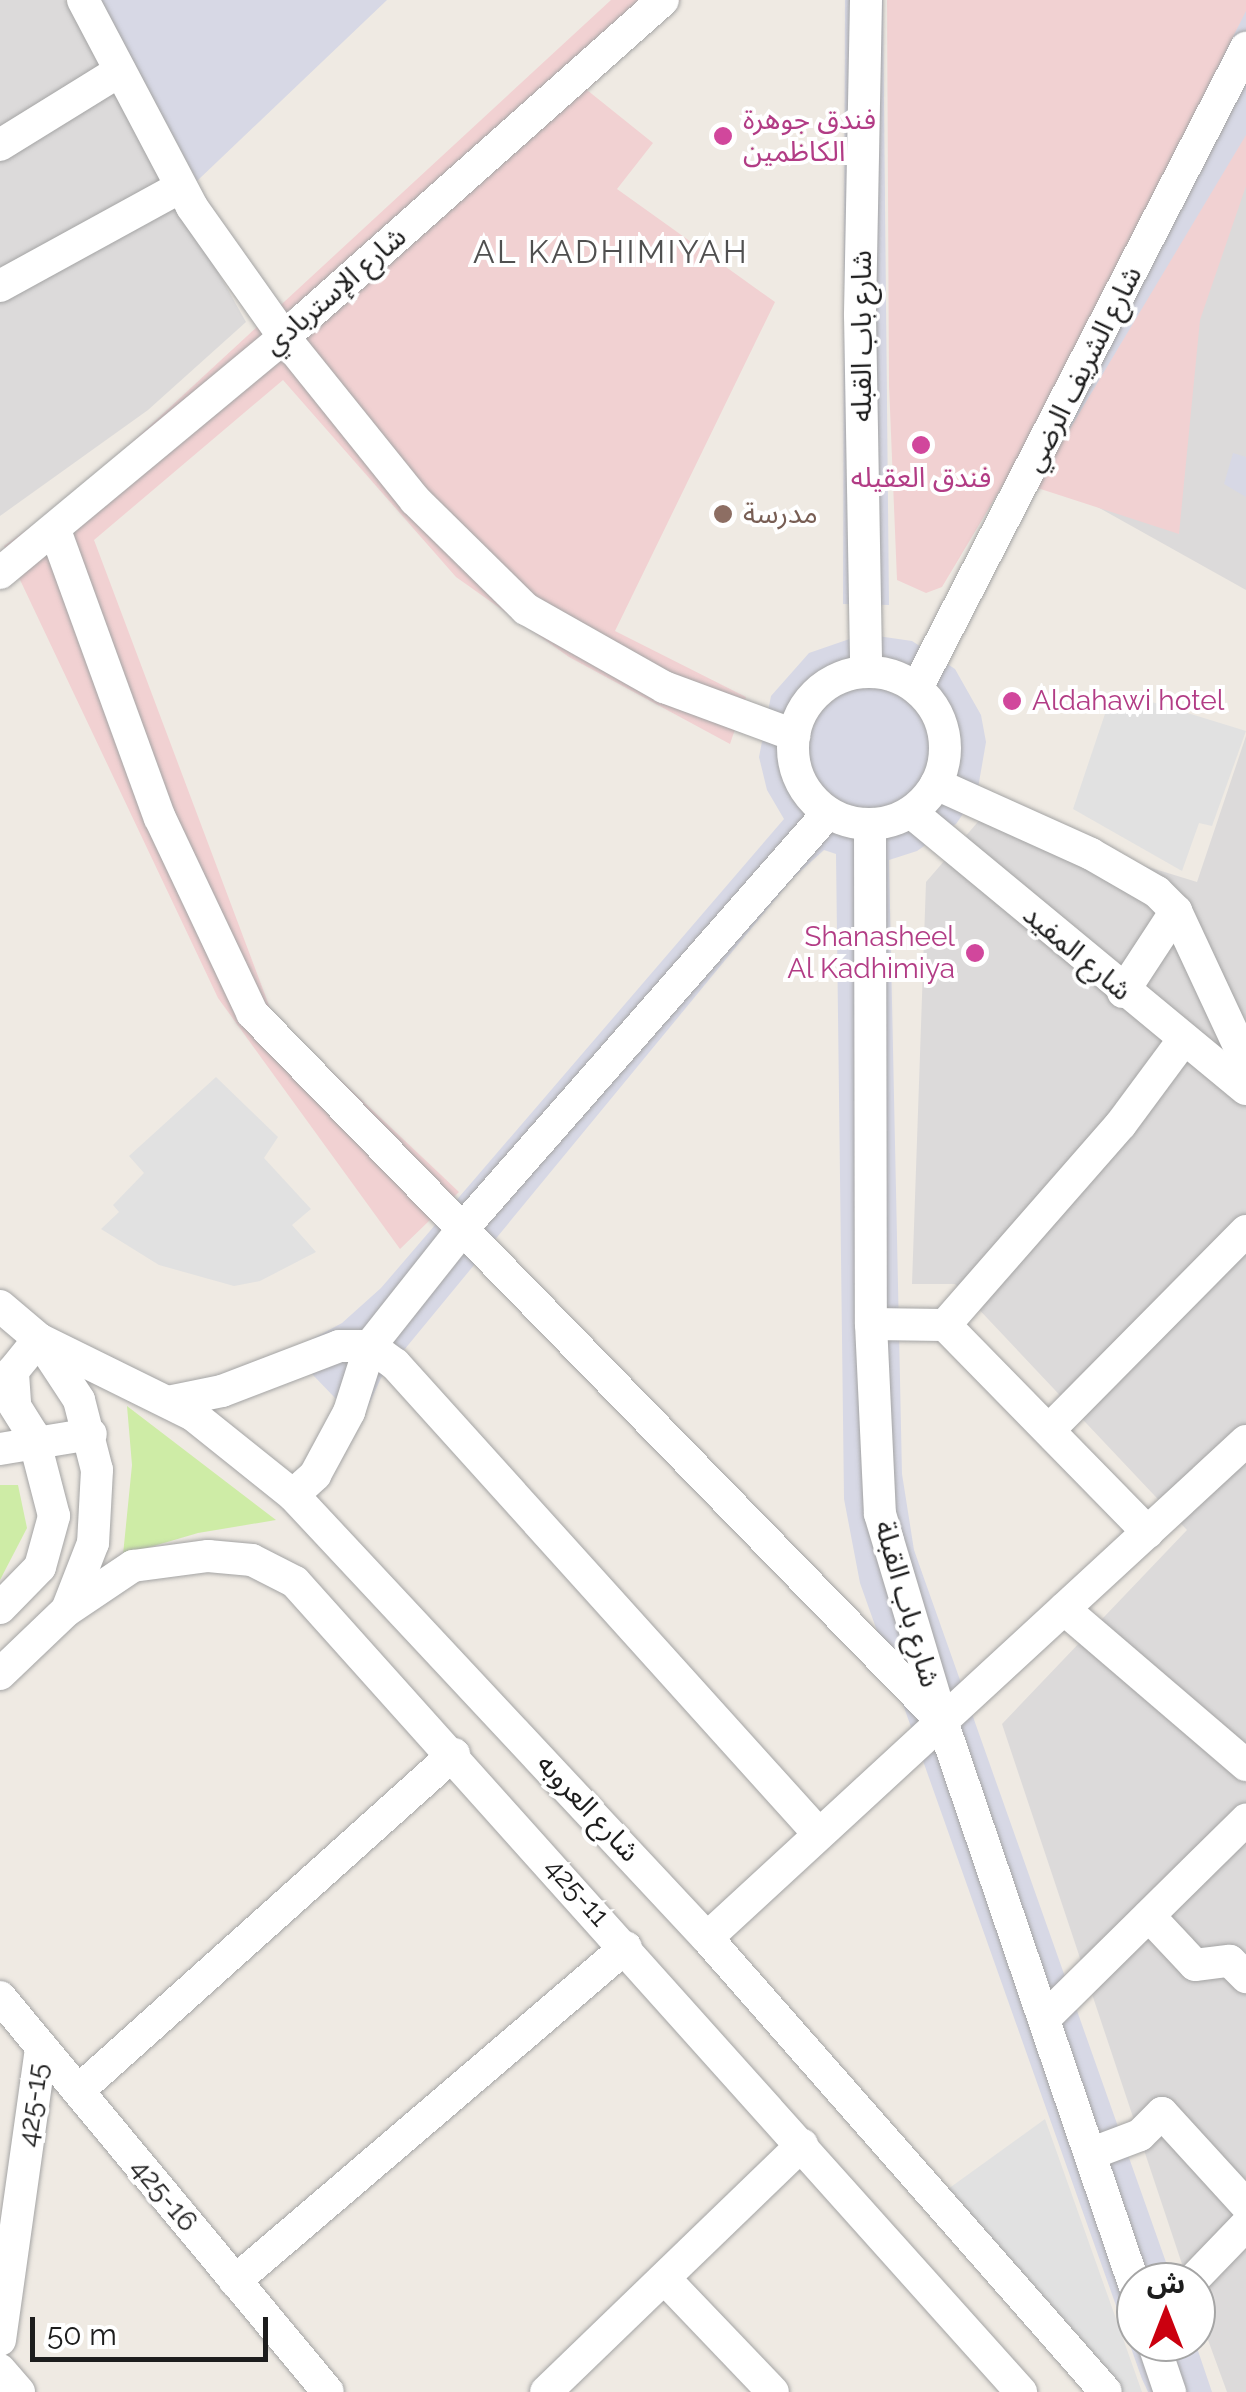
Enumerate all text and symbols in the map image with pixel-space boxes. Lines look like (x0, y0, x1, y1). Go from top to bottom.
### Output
place label: فندق جوهرة الكاظمين (743, 103, 876, 169)
marker: فندق جوهرة الكاظمين (712, 125, 734, 147)
street label: شارع الإستربادي (257, 220, 413, 362)
district label: AL KADHIMIYAH (472, 233, 750, 271)
street label: شارع باب القبله (845, 250, 879, 422)
street label: شارع الشريف الرضي (1017, 261, 1149, 477)
marker: فندق العقيله (910, 434, 932, 456)
place label: فندق العقيله (851, 461, 991, 495)
place label: مدرسة (743, 497, 818, 531)
marker: مدرسة (712, 503, 734, 525)
place label: Aldahawi hotel (1032, 684, 1224, 718)
marker: Aldahawi hotel (1001, 690, 1023, 712)
street label: شارع المفيد (1016, 898, 1138, 1008)
place label: Shanasheel Al Kadhimiya (786, 920, 955, 986)
marker: Shanasheel Al Kadhimiya (964, 942, 986, 964)
street label: شارع باب القبلة (867, 1517, 947, 1691)
street label: شارع العروبه (530, 1747, 646, 1869)
street label: 425-11 (538, 1851, 616, 1933)
street label: 425-15 (11, 2061, 55, 2149)
street label: 425-16 (124, 2151, 204, 2239)
north arrow (1116, 2262, 1216, 2362)
text: ش (1147, 2267, 1185, 2300)
scale bar (35, 2297, 272, 2359)
text: 50 m (47, 2317, 117, 2352)

